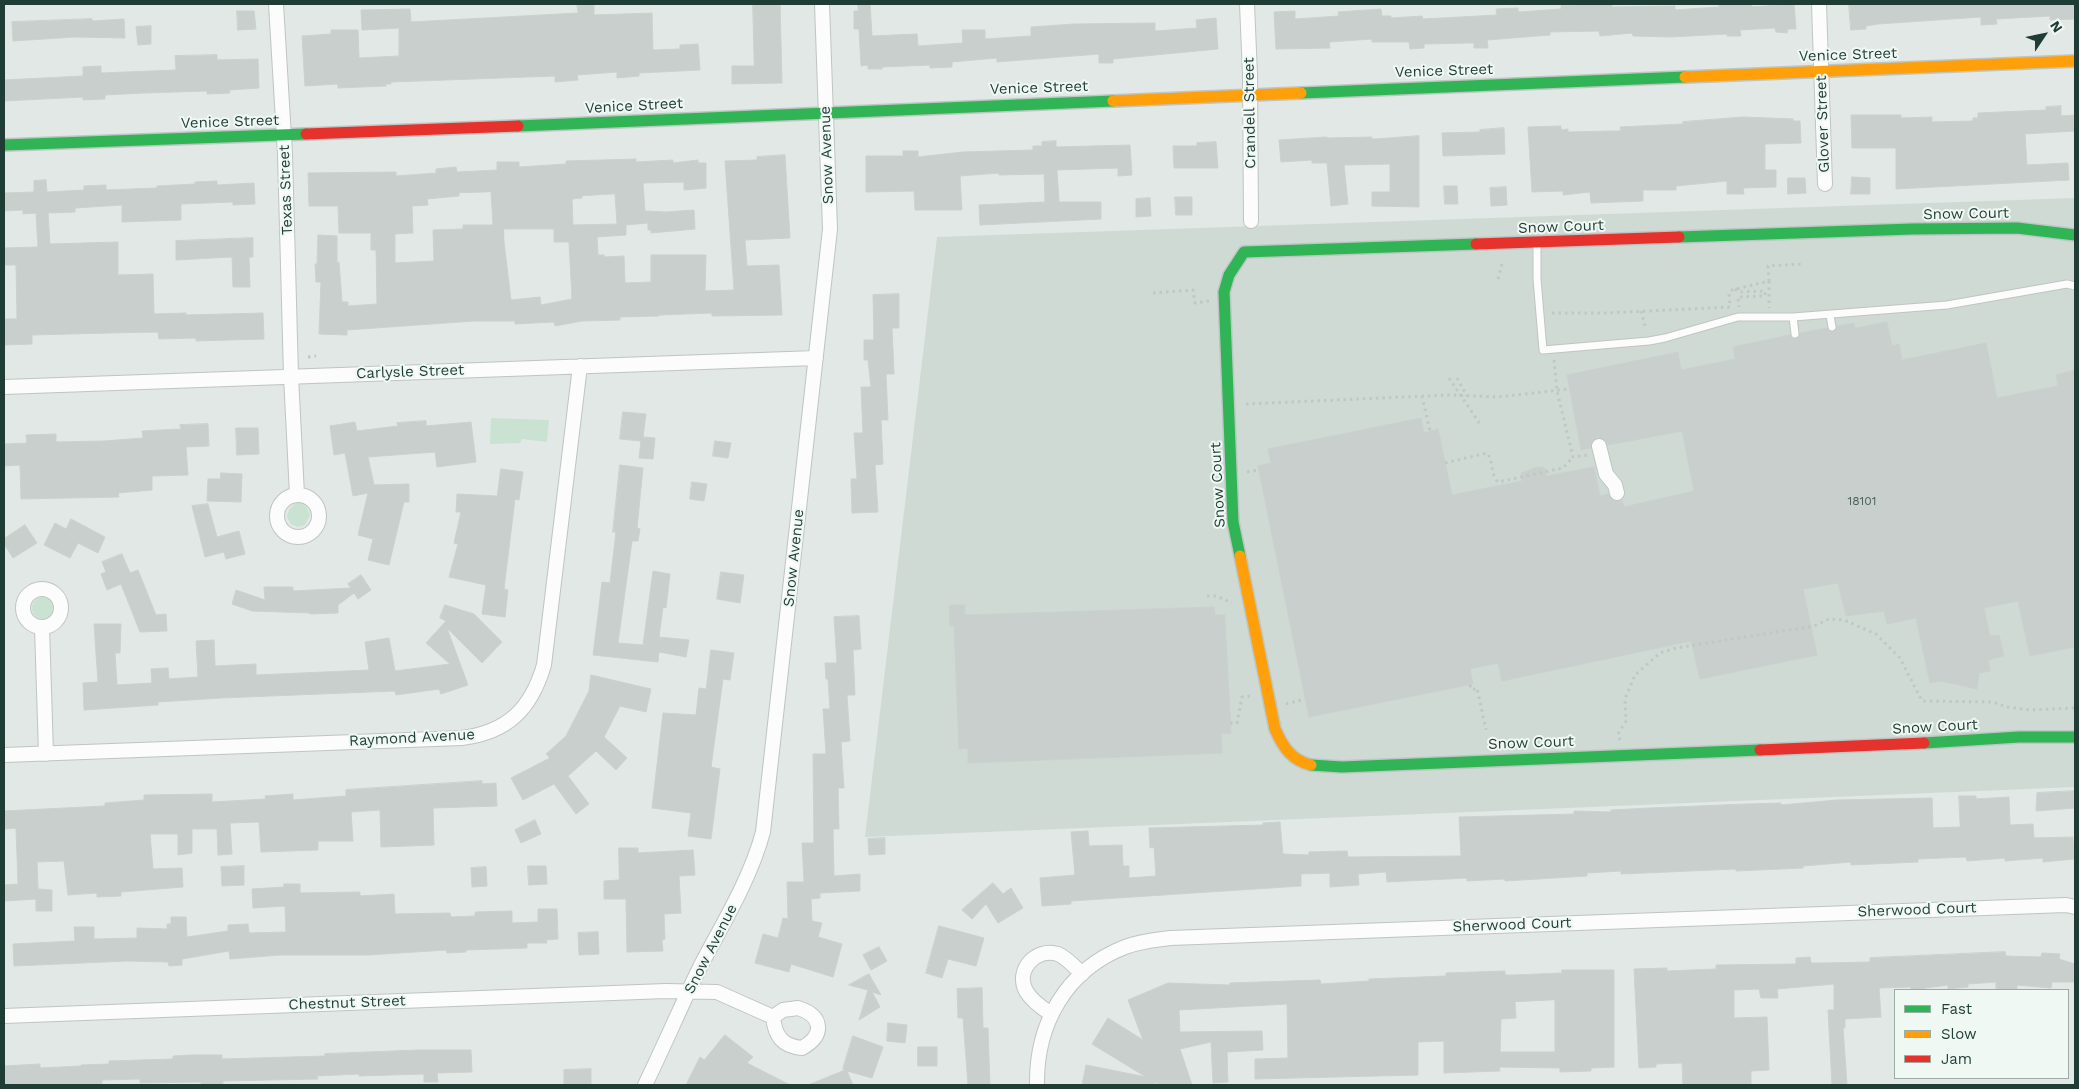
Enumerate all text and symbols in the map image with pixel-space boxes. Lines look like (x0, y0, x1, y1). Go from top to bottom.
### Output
north arrow (2019, 10, 2069, 60)
text: N (2047, 18, 2066, 35)
street label: Venice Street (1799, 44, 1897, 66)
street label: Crandell Street (1240, 57, 1260, 169)
street label: Venice Street (1395, 60, 1493, 82)
street label: Glover Street (1812, 75, 1834, 173)
street label: Venice Street (990, 77, 1088, 99)
street label: Venice Street (584, 94, 684, 118)
street label: Snow Avenue (816, 106, 838, 204)
street label: Venice Street (181, 111, 279, 133)
street label: Texas Street (275, 145, 297, 235)
street label: Snow Court (1923, 204, 2009, 224)
street label: Snow Court (1518, 217, 1604, 237)
street label: Carlysle Street (356, 361, 464, 383)
street label: Snow Court (1207, 442, 1229, 528)
house number: 18101 (1848, 494, 1876, 508)
street label: Snow Avenue (780, 508, 808, 608)
street label: Snow Court (1892, 716, 1978, 738)
street label: Raymond Avenue (349, 726, 475, 750)
street label: Snow Court (1488, 733, 1574, 753)
street label: Sherwood Court (1857, 899, 1977, 921)
street label: Snow Avenue (681, 901, 741, 997)
street label: Sherwood Court (1452, 914, 1572, 936)
legend (1894, 989, 2069, 1079)
street label: Chestnut Street (288, 992, 406, 1014)
text: Fast (1941, 1000, 1972, 1018)
text: Slow (1941, 1025, 1977, 1043)
text: Jam (1941, 1050, 1972, 1068)

